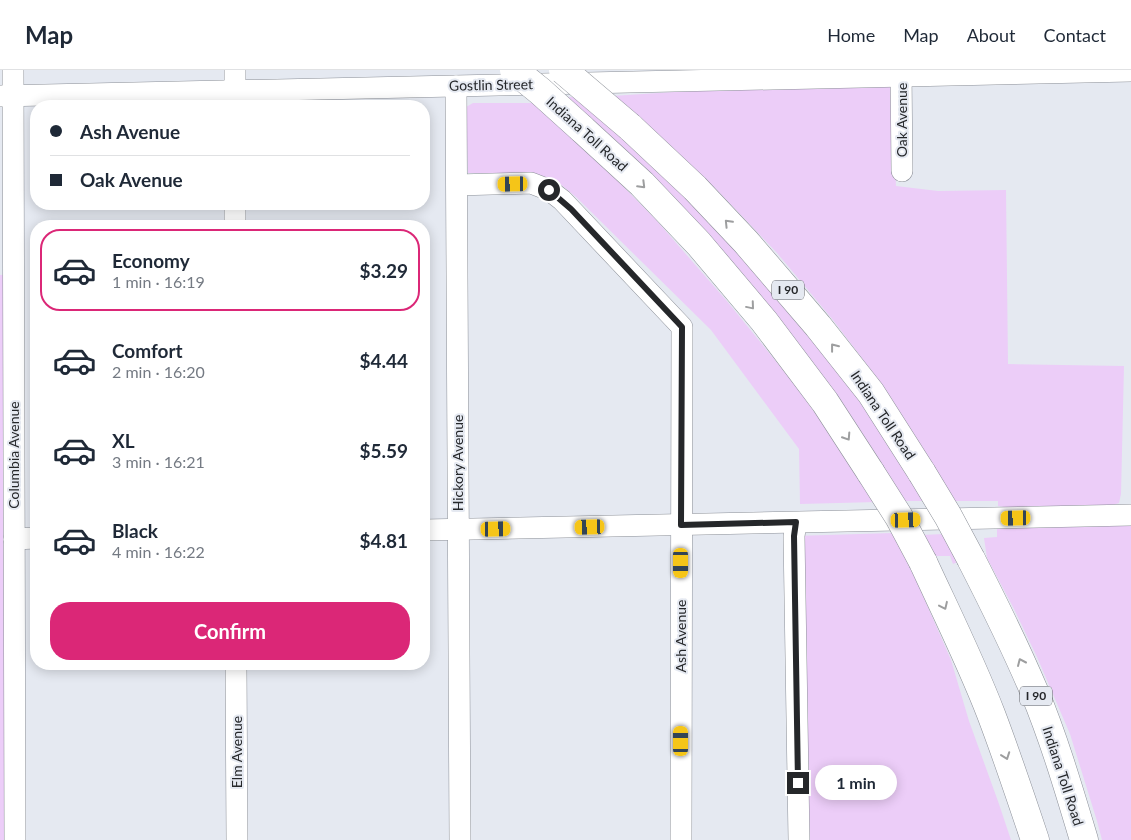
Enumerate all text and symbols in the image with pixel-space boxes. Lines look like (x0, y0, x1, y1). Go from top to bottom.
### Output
text: Map (25, 20, 73, 49)
text: Home (827, 24, 875, 46)
text: Map (903, 24, 939, 46)
text: About (967, 24, 1016, 46)
text: Contact (1044, 24, 1106, 46)
street label: Gostlin Street (449, 75, 533, 94)
street label: Oak Avenue (893, 83, 910, 157)
street label: Indiana Toll Road (543, 93, 631, 175)
text: Ash Avenue (80, 120, 180, 143)
text: Oak Avenue (80, 168, 183, 191)
car (497, 176, 528, 192)
route start (538, 179, 560, 201)
one-way arrow (637, 179, 646, 188)
one-way arrow (725, 220, 734, 229)
icon: car (52, 248, 97, 293)
text: Economy (112, 249, 190, 272)
text: $3.29 (359, 259, 408, 282)
text: 1 min · 16:19 (112, 272, 205, 291)
road number: I 90 (772, 280, 804, 300)
one-way arrow (746, 300, 755, 309)
icon: car (52, 338, 97, 383)
text: Comfort (112, 339, 183, 362)
one-way arrow (831, 343, 840, 352)
text: $4.44 (359, 349, 408, 372)
text: 2 min · 16:20 (112, 362, 205, 381)
street label: Indiana Toll Road (847, 367, 919, 462)
street label: Columbia Avenue (5, 401, 22, 509)
street label: Hickory Avenue (449, 415, 466, 511)
icon: car (52, 428, 97, 473)
text: XL (112, 429, 135, 452)
one-way arrow (841, 431, 851, 440)
text: $5.59 (359, 439, 408, 462)
text: 3 min · 16:21 (112, 452, 205, 471)
car (1000, 510, 1031, 526)
car (890, 512, 921, 528)
icon: car (52, 518, 97, 563)
text: Black (112, 519, 158, 542)
car (574, 519, 605, 535)
car (480, 521, 511, 537)
text: $4.81 (359, 529, 408, 552)
text: 4 min · 16:22 (112, 542, 205, 561)
car (673, 548, 688, 578)
street label: Ash Avenue (672, 600, 689, 672)
one-way arrow (937, 601, 948, 610)
button: Confirm (50, 602, 410, 660)
one-way arrow (1017, 658, 1028, 667)
road number: I 90 (1020, 686, 1052, 706)
street label: Elm Avenue (228, 716, 245, 788)
street label: Indiana Toll Road (1039, 724, 1088, 828)
car (673, 726, 688, 756)
one-way arrow (1000, 751, 1010, 760)
callout: 1 min (816, 766, 898, 800)
route end (787, 772, 809, 794)
text: 1 min (836, 773, 876, 792)

